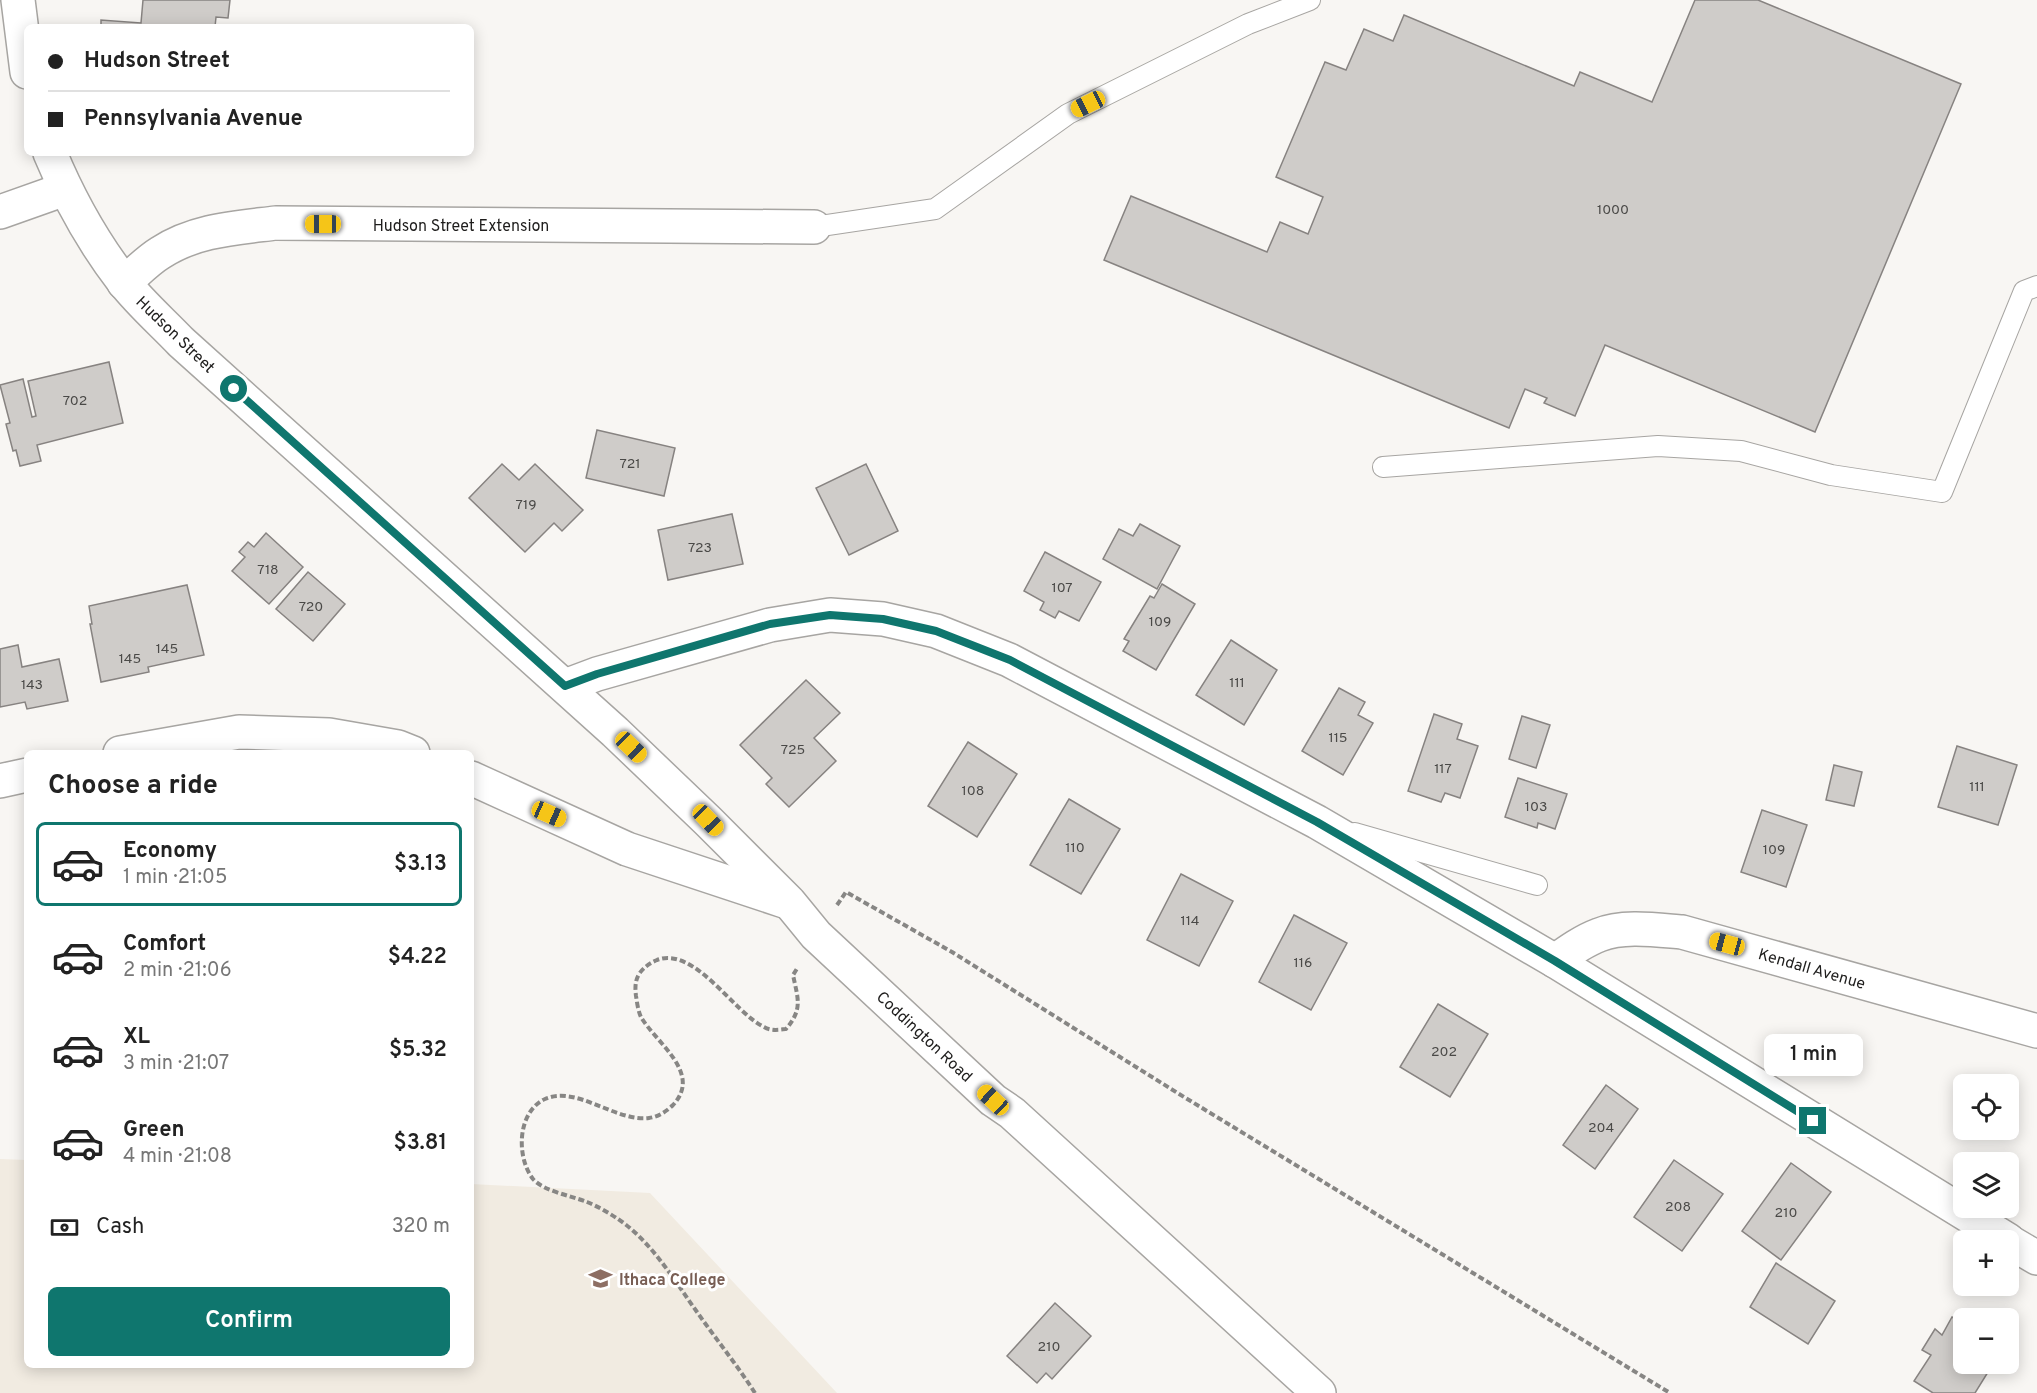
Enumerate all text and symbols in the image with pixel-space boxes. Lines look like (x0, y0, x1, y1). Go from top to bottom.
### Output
text: Hudson Street (84, 48, 230, 75)
car (1068, 88, 1108, 120)
text: Pennsylvania Avenue (84, 106, 303, 133)
house number: 1000 (1597, 202, 1629, 219)
car (305, 215, 341, 233)
street label: Hudson Street Extension (373, 217, 549, 237)
street label: Hudson Street (131, 293, 218, 378)
route start (220, 375, 247, 402)
house number: 702 (63, 393, 87, 410)
house number: 721 (620, 456, 640, 473)
house number: 719 (515, 497, 537, 514)
house number: 723 (688, 540, 712, 557)
house number: 718 (257, 562, 279, 579)
house number: 107 (1051, 580, 1073, 597)
house number: 720 (299, 599, 323, 616)
house number: 109 (1149, 614, 1171, 631)
house number: 145 (156, 641, 178, 658)
house number: 145 (119, 651, 141, 668)
house number: 111 (1229, 675, 1245, 692)
house number: 143 (21, 677, 43, 694)
car (612, 728, 650, 766)
house number: 115 (1328, 730, 1348, 747)
house number: 725 (781, 742, 805, 759)
house number: 117 (1434, 761, 1452, 778)
text: Choose a ride (48, 769, 218, 803)
house number: 111 (1969, 779, 1985, 796)
house number: 108 (962, 783, 984, 800)
car (529, 798, 569, 830)
house number: 103 (1525, 799, 1547, 816)
car (689, 801, 727, 839)
icon: car (51, 837, 105, 891)
text: Economy (123, 838, 217, 865)
house number: 110 (1065, 840, 1085, 857)
house number: 109 (1763, 842, 1785, 859)
text: $3.13 (394, 851, 447, 878)
text: 1 min · 21:05 (123, 865, 227, 891)
house number: 114 (1181, 913, 1199, 930)
icon: car (51, 930, 105, 984)
text: Comfort (123, 931, 206, 958)
car (1707, 931, 1747, 957)
text: $4.22 (388, 944, 447, 971)
street label: Kendall Avenue (1756, 945, 1867, 995)
house number: 116 (1294, 955, 1312, 972)
text: 2 min · 21:06 (123, 958, 232, 984)
street label: Coddington Road (871, 988, 976, 1087)
icon: car (51, 1023, 105, 1077)
text: XL (123, 1024, 150, 1051)
callout: 1 min (1764, 1034, 1862, 1076)
text: $5.32 (389, 1037, 447, 1064)
text: 1 min (1790, 1042, 1837, 1068)
house number: 202 (1431, 1044, 1457, 1061)
text: 3 min · 21:07 (123, 1051, 229, 1077)
map controls (1953, 1074, 2019, 1374)
button: locate (1953, 1074, 2019, 1140)
car (974, 1081, 1012, 1119)
route end (1799, 1107, 1826, 1134)
icon: car (51, 1116, 105, 1170)
text: Green (123, 1117, 185, 1144)
house number: 204 (1588, 1120, 1614, 1137)
text: $3.81 (394, 1130, 447, 1157)
text: 4 min · 21:08 (123, 1144, 232, 1170)
button: layers (1953, 1152, 2019, 1218)
house number: 208 (1665, 1199, 1691, 1216)
house number: 210 (1775, 1205, 1797, 1222)
icon: cash (48, 1211, 81, 1244)
text: Cash (96, 1214, 145, 1241)
text: 320 m (392, 1214, 450, 1240)
button: + (1953, 1230, 2019, 1296)
school or university icon: Ithaca College (588, 1266, 614, 1292)
place label: Ithaca College (619, 1271, 725, 1291)
button: Confirm (48, 1287, 450, 1356)
button: − (1953, 1308, 2019, 1374)
house number: 210 (1038, 1339, 1060, 1356)

